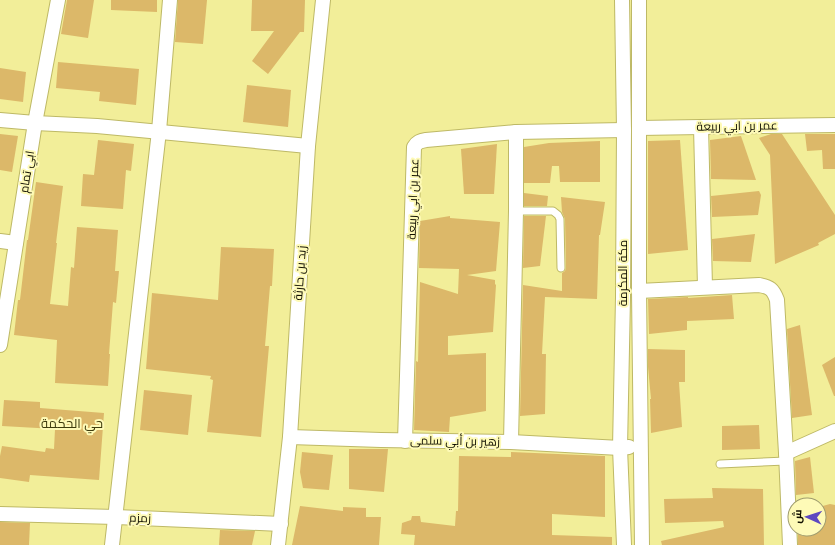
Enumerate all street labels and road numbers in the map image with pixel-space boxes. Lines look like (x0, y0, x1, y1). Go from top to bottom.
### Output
street label: عمر بن ابي ربيعة (696, 117, 778, 137)
street label: ابي تمام (16, 150, 40, 195)
street label: عمر بن ابي ربيعة (404, 158, 424, 240)
street label: مكة المكرمة (615, 240, 630, 306)
street label: زيد بن حارثة (290, 245, 309, 301)
street label: زهير بن أبي سلمى (410, 432, 500, 452)
street label: زمزم (129, 510, 151, 526)

